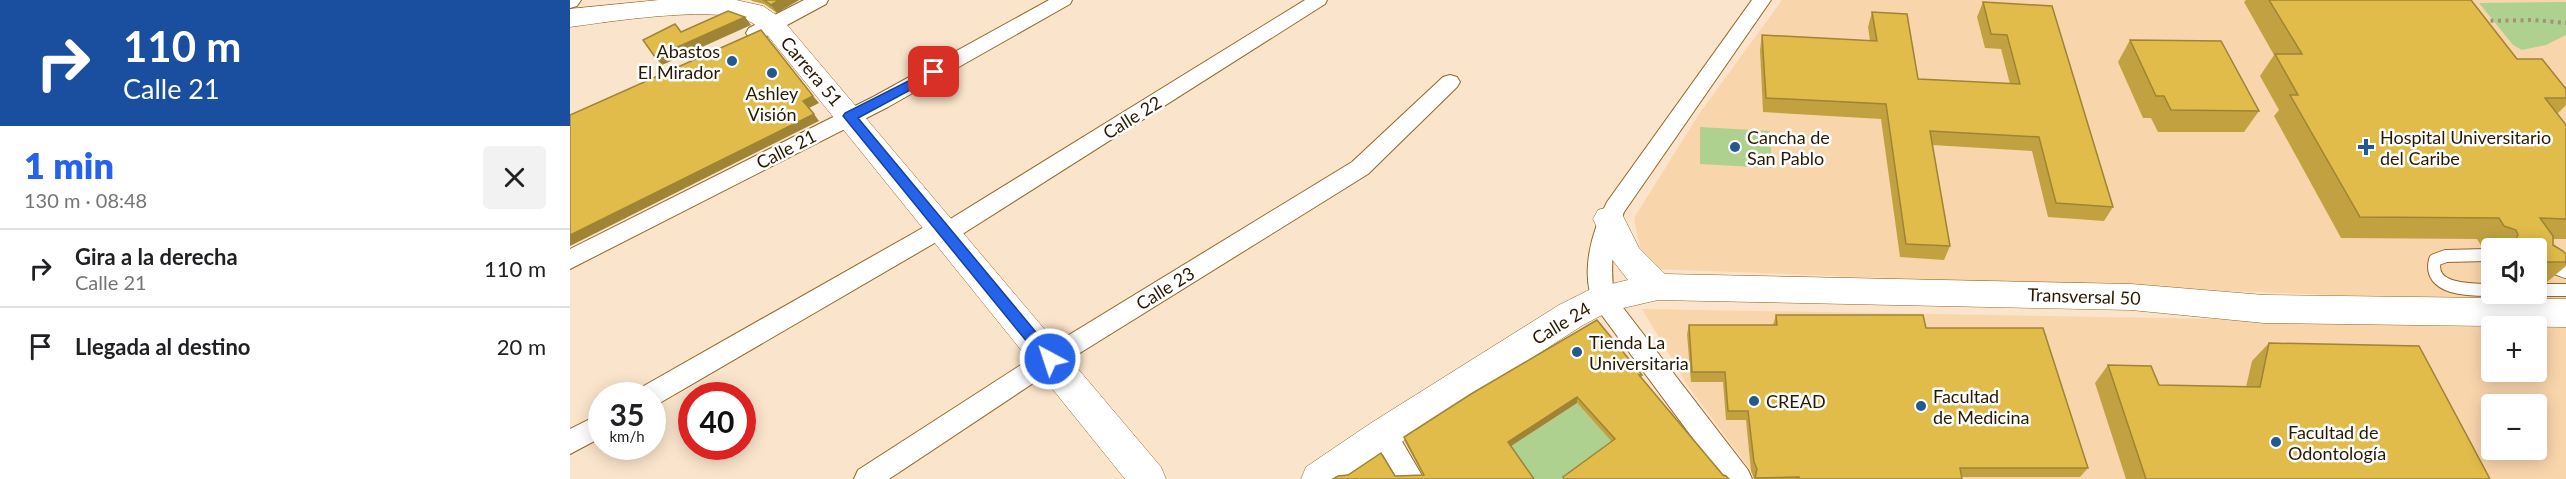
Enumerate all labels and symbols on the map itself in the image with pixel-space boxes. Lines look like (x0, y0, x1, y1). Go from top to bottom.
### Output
street label: Carrera 51 (777, 32, 847, 110)
place label: Abastos El Mirador (638, 40, 720, 83)
pin (908, 46, 959, 97)
marker: Abastos El Mirador (725, 54, 739, 68)
marker: Ashley Visión (765, 66, 779, 80)
place label: Ashley Visión (746, 82, 799, 125)
street label: Calle 22 (1099, 91, 1165, 143)
street label: Calle 21 (752, 125, 820, 173)
place label: Cancha de San Pablo (1747, 126, 1830, 169)
place label: Hospital Universitario del Caribe (2380, 126, 2551, 169)
marker: Hospital Universitario del Caribe (2357, 138, 2375, 156)
marker: Cancha de San Pablo (1728, 140, 1742, 154)
street label: Calle 23 (1132, 262, 1198, 314)
street label: Transversal 50 (2027, 283, 2141, 309)
street label: Calle 24 (1528, 297, 1594, 349)
position arrow (1018, 327, 1082, 391)
place label: Tienda La Universitaria (1589, 331, 1689, 374)
marker: Tienda La Universitaria (1570, 345, 1584, 359)
speed limit sign: 40 (678, 382, 756, 460)
place label: Facultad de Medicina (1933, 385, 2029, 428)
place label: CREAD (1766, 390, 1826, 412)
marker: CREAD (1747, 394, 1761, 408)
marker: Facultad de Medicina (1914, 399, 1928, 413)
place label: Facultad de Odontología (2288, 421, 2386, 464)
marker: Facultad de Odontología (2269, 435, 2283, 449)

